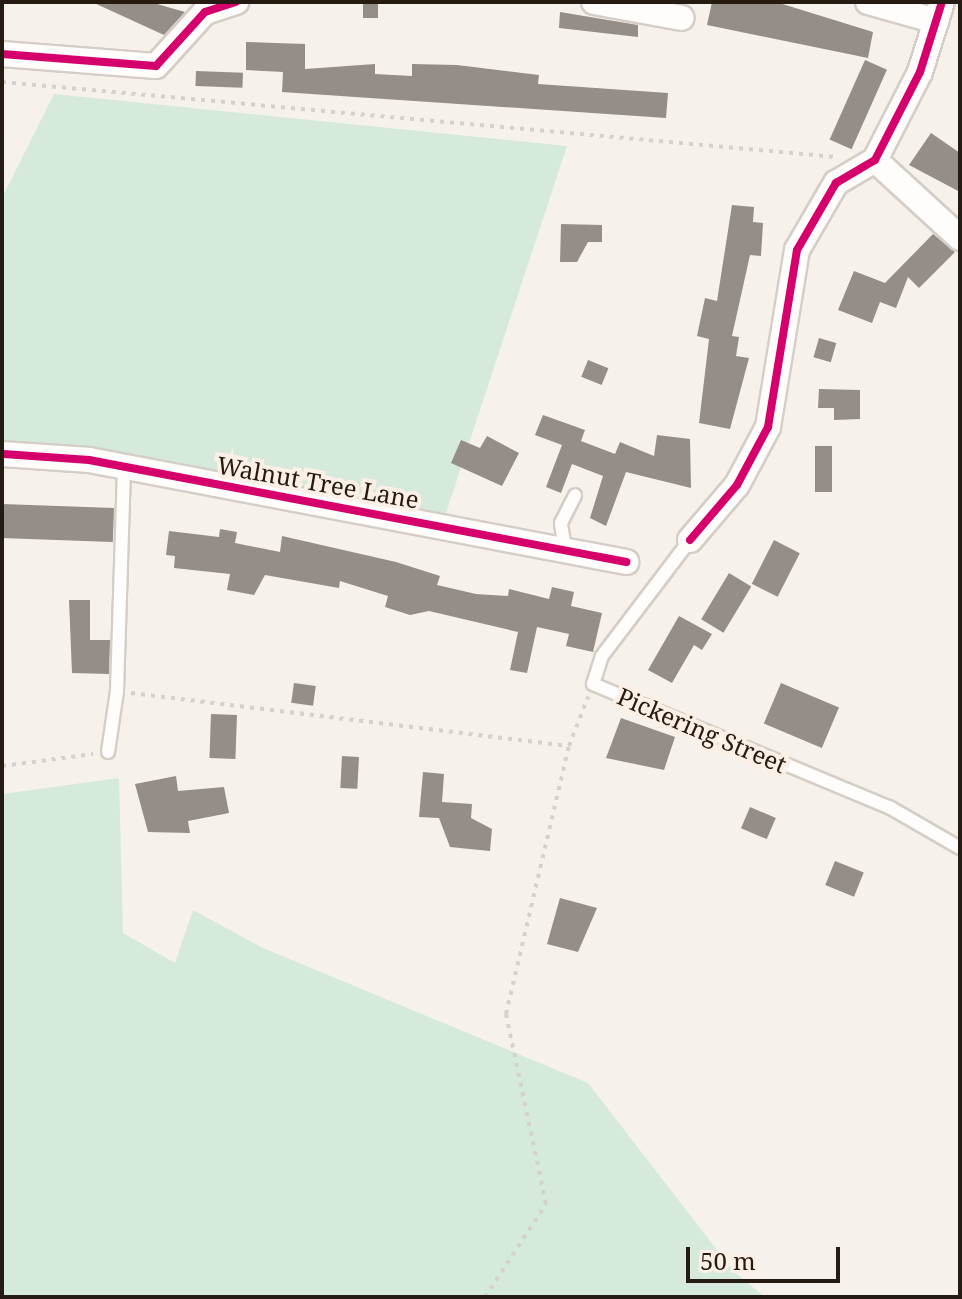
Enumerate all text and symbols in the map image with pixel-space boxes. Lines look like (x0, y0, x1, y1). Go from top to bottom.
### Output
street label: Walnut Tree Lane (215, 450, 421, 514)
street label: Pickering Street (613, 681, 791, 779)
scale bar (690, 1231, 844, 1281)
text: 50 m (700, 1244, 756, 1277)

